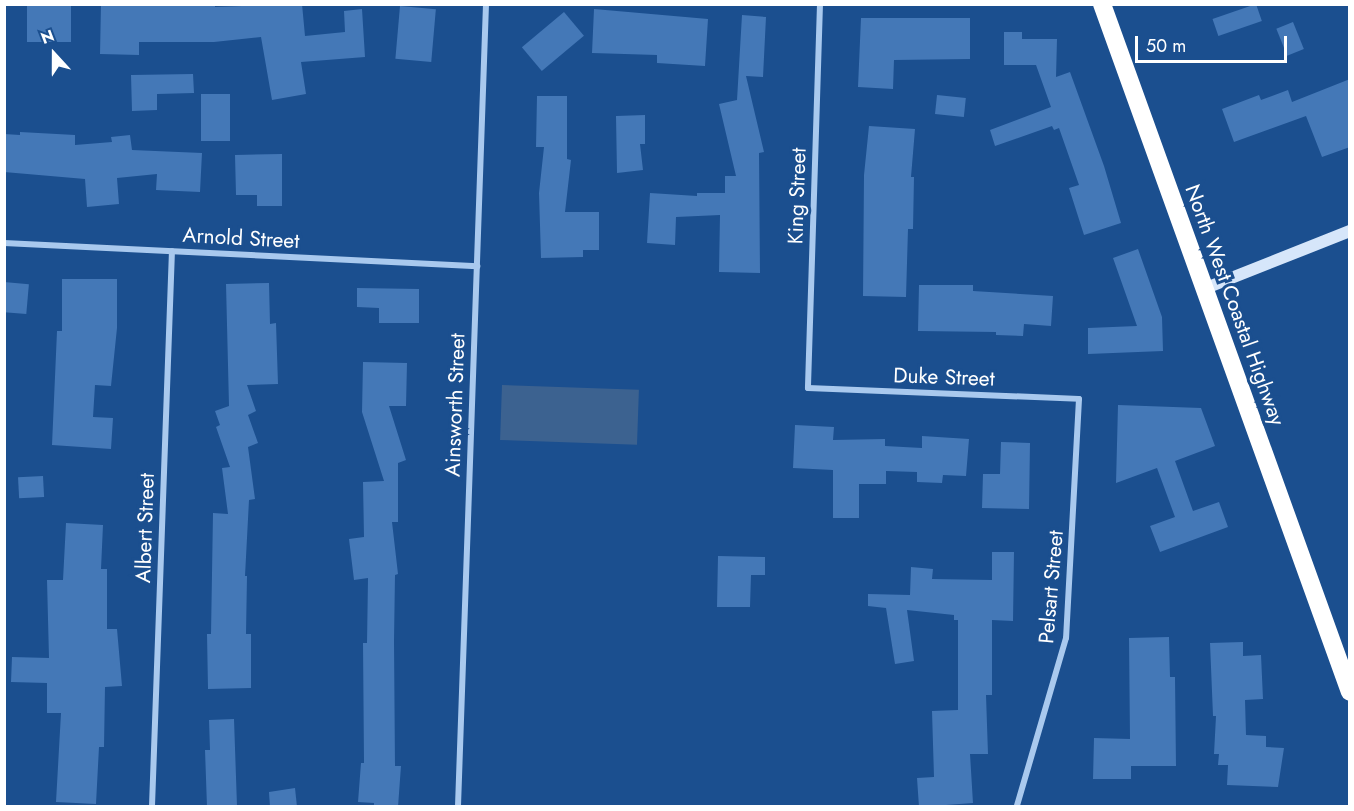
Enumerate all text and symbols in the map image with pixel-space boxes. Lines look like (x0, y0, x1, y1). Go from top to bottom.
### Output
north arrow (24, 24, 84, 84)
text: N (37, 24, 57, 50)
scale bar (1138, 24, 1290, 62)
text: 50 m (1146, 33, 1186, 59)
street label: King Street (783, 147, 811, 245)
street label: North West Coastal Highway (1180, 181, 1290, 429)
street label: Arnold Street (182, 222, 300, 254)
street label: Ainsworth Street (440, 333, 470, 477)
street label: Duke Street (893, 363, 995, 391)
street label: Albert Street (130, 473, 160, 583)
street label: Pelsart Street (1033, 529, 1069, 645)

